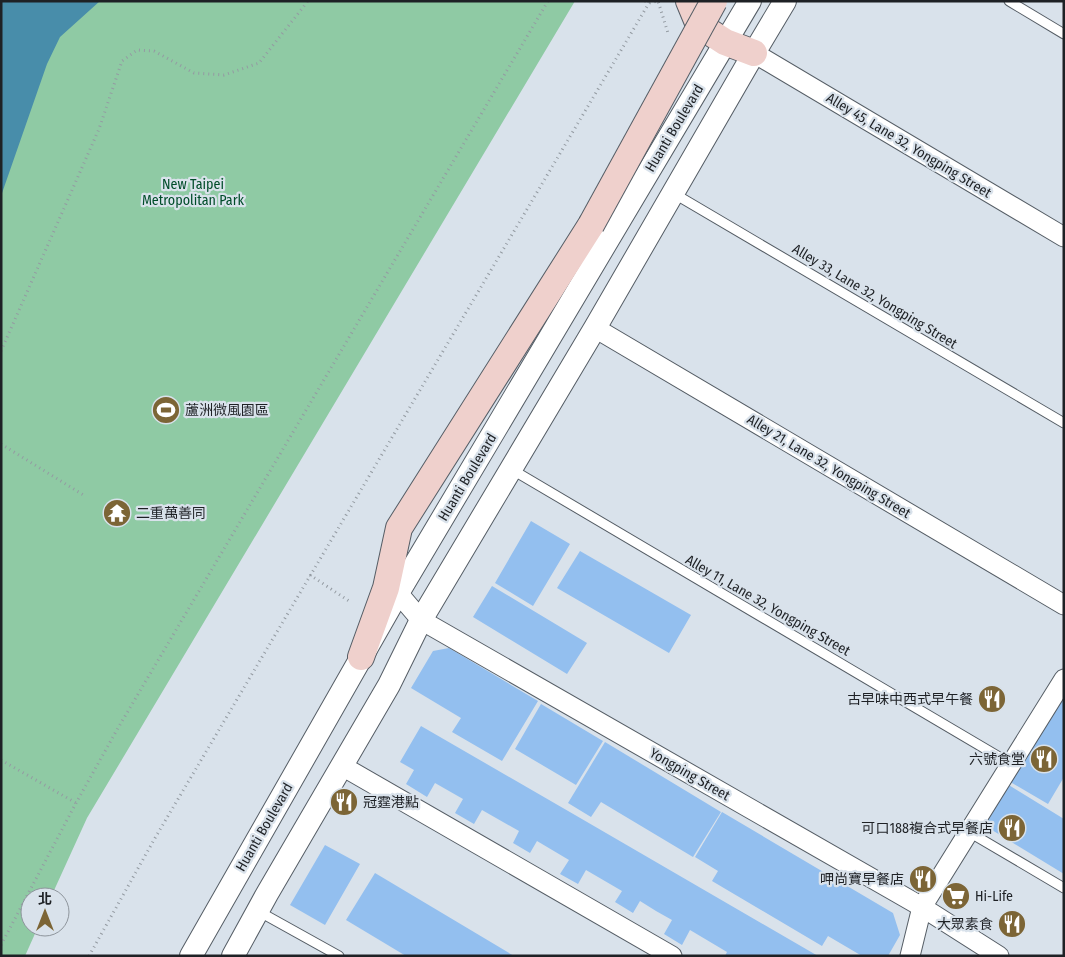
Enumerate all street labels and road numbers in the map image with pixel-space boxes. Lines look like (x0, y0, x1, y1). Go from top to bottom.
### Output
street label: Huanti Boulevard (642, 81, 707, 175)
street label: Alley 45, Lane 32, Yongping Street (823, 89, 995, 202)
street label: Alley 33, Lane 32, Yongping Street (789, 240, 961, 353)
street label: Alley 21, Lane 32, Yongping Street (744, 411, 914, 522)
street label: Huanti Boulevard (435, 430, 500, 524)
street label: Alley 11, Lane 32, Yongping Street (682, 551, 853, 660)
street label: Yongping Street (646, 745, 733, 805)
street label: Huanti Boulevard (232, 780, 297, 874)

